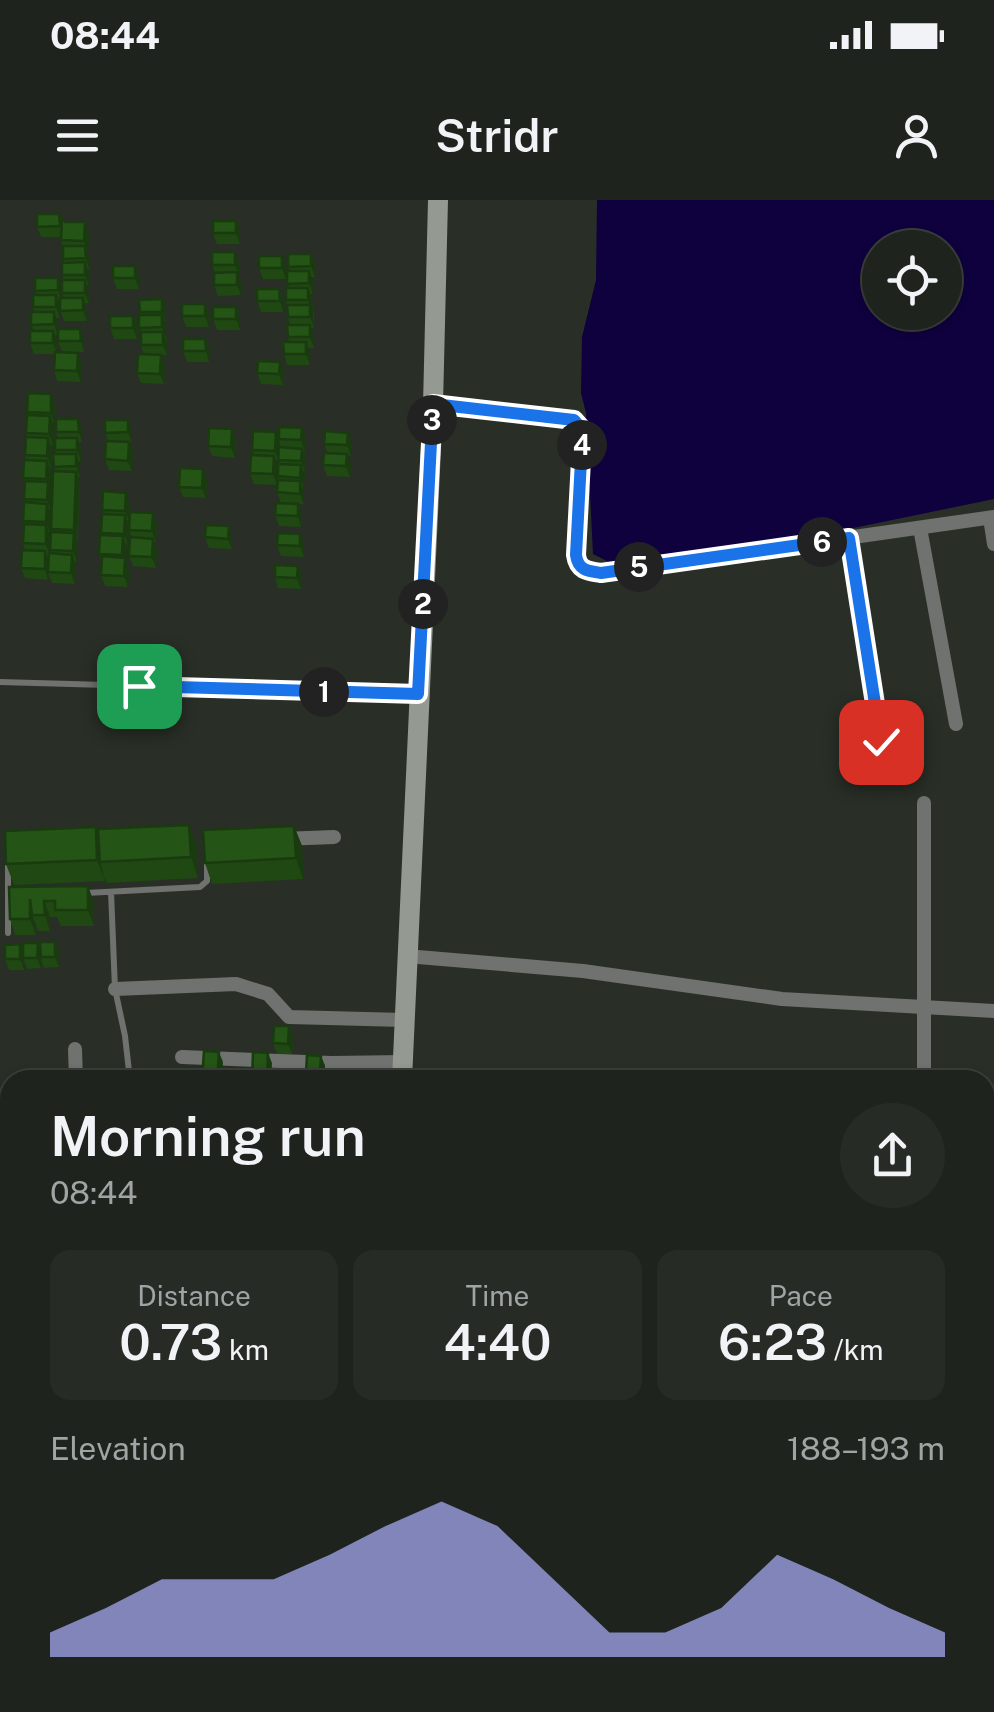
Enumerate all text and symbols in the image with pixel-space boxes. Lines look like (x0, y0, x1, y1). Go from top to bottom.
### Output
text: 08:44 (50, 13, 160, 58)
icon: menu (50, 108, 105, 163)
icon: person (889, 108, 944, 163)
text: Stridr (435, 109, 559, 162)
map controls (862, 230, 962, 330)
button: locate (862, 230, 962, 330)
pin: 3 (407, 395, 457, 445)
text: 3 (423, 403, 441, 436)
pin: 4 (557, 420, 607, 470)
text: 4 (573, 428, 591, 461)
pin: 6 (797, 517, 847, 567)
text: 6 (813, 525, 831, 558)
pin: 5 (614, 542, 664, 592)
text: 5 (630, 550, 648, 583)
pin: 2 (398, 579, 448, 629)
text: 2 (414, 587, 432, 620)
pin (97, 644, 182, 729)
icon: arrive (112, 659, 167, 714)
pin: 1 (299, 667, 349, 717)
text: 1 (318, 675, 330, 708)
pin (839, 700, 924, 785)
icon: check (854, 715, 909, 770)
button: share (840, 1103, 945, 1208)
text: Morning run (50, 1104, 366, 1168)
text: 08:44 (50, 1174, 137, 1211)
text: Distance (137, 1279, 251, 1312)
text: Time (466, 1279, 529, 1312)
text: Pace (769, 1279, 833, 1312)
text: 0.73 (119, 1312, 222, 1371)
text: 4:40 (443, 1312, 552, 1371)
text: 6:23 (718, 1312, 827, 1371)
text: km (222, 1333, 269, 1366)
text: /km (827, 1333, 884, 1366)
text: Elevation (50, 1430, 186, 1467)
text: 188–193 m (787, 1430, 945, 1467)

